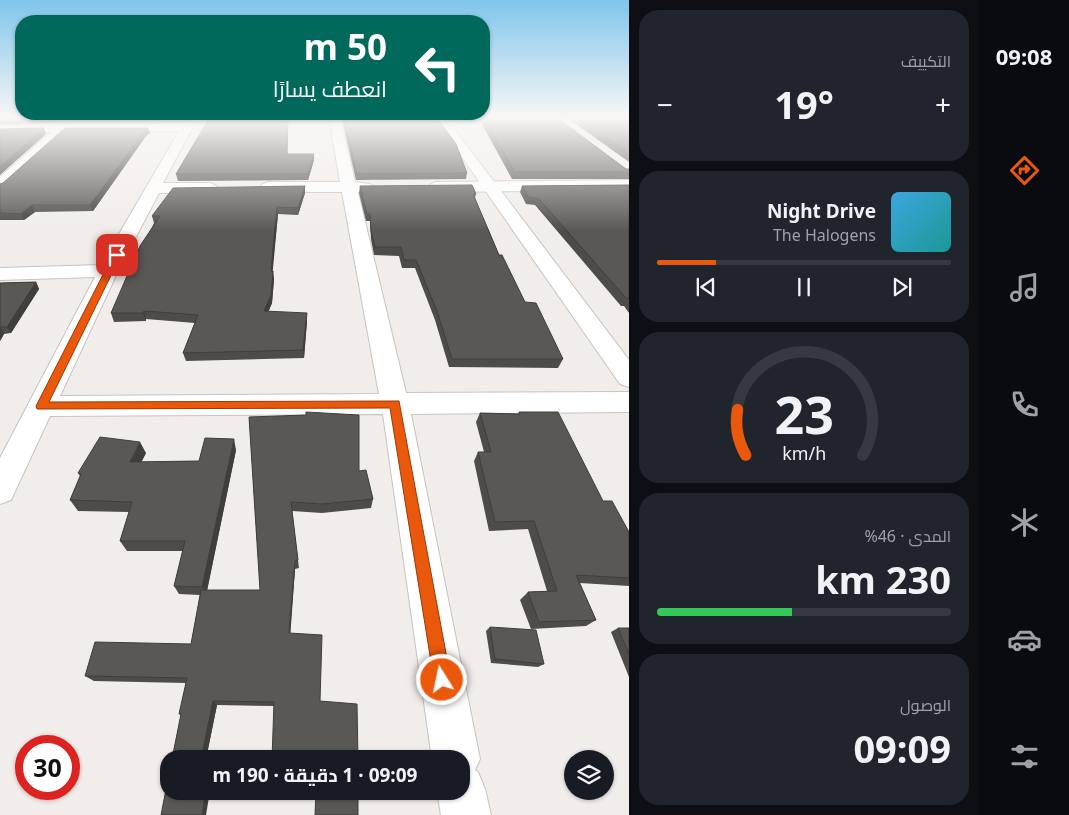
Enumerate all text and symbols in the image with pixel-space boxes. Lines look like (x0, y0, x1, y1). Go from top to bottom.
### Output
text: 50 m (304, 23, 387, 70)
icon: left (405, 35, 470, 100)
text: 09:08 (996, 41, 1052, 71)
text: التكييف (901, 50, 951, 72)
text: انعطف يسارًا (273, 73, 387, 103)
text: 19° (774, 78, 834, 130)
text: − (657, 85, 673, 123)
text: + (935, 85, 951, 123)
icon: directions (1007, 153, 1042, 188)
text: Night Drive (767, 198, 876, 224)
text: The Halogens (773, 224, 876, 246)
pin (96, 234, 138, 276)
icon: arrive (103, 241, 131, 269)
icon: music (1007, 270, 1042, 305)
icon: previous (692, 273, 720, 301)
icon: pause (790, 273, 818, 301)
icon: next (888, 273, 916, 301)
text: 23 (774, 378, 834, 449)
icon: phone (1007, 387, 1042, 422)
text: km/h (782, 441, 826, 465)
icon: climate (1007, 505, 1042, 540)
text: المدى · 46% (864, 525, 951, 547)
text: 230 km (815, 553, 951, 605)
icon: car (1007, 622, 1042, 657)
position arrow (415, 653, 467, 705)
text: الوصول (900, 694, 951, 716)
text: 09:09 (853, 722, 951, 774)
speed limit sign: 30 (15, 735, 80, 800)
icon: filters (1007, 739, 1042, 774)
map controls (564, 750, 614, 800)
button: layers (564, 750, 614, 800)
text: 09:09 · 1 دقيقة · 190 m (213, 762, 417, 788)

